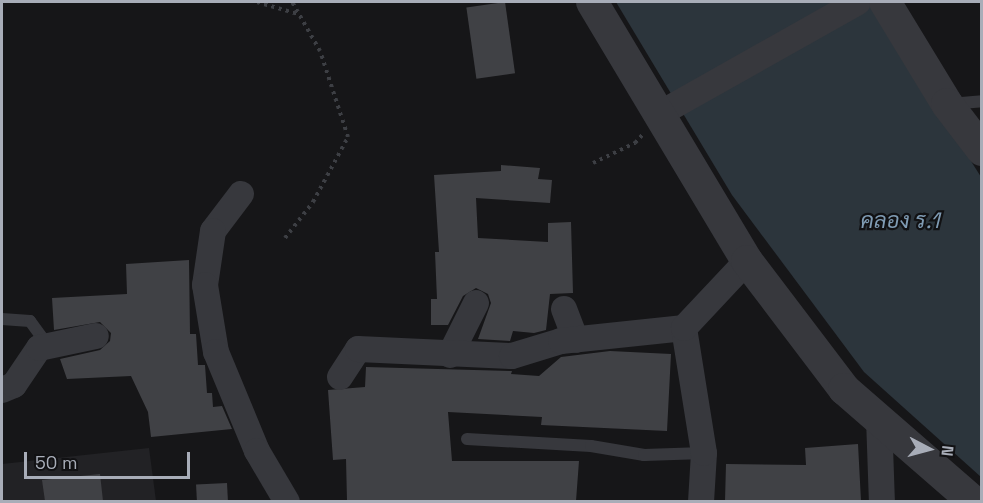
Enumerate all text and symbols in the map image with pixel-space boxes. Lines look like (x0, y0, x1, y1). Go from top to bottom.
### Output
water label: คลอง ร.1 (860, 208, 940, 234)
north arrow (899, 419, 959, 479)
scale bar (27, 440, 194, 478)
text: N (936, 444, 958, 457)
text: 50 m (35, 451, 77, 474)

